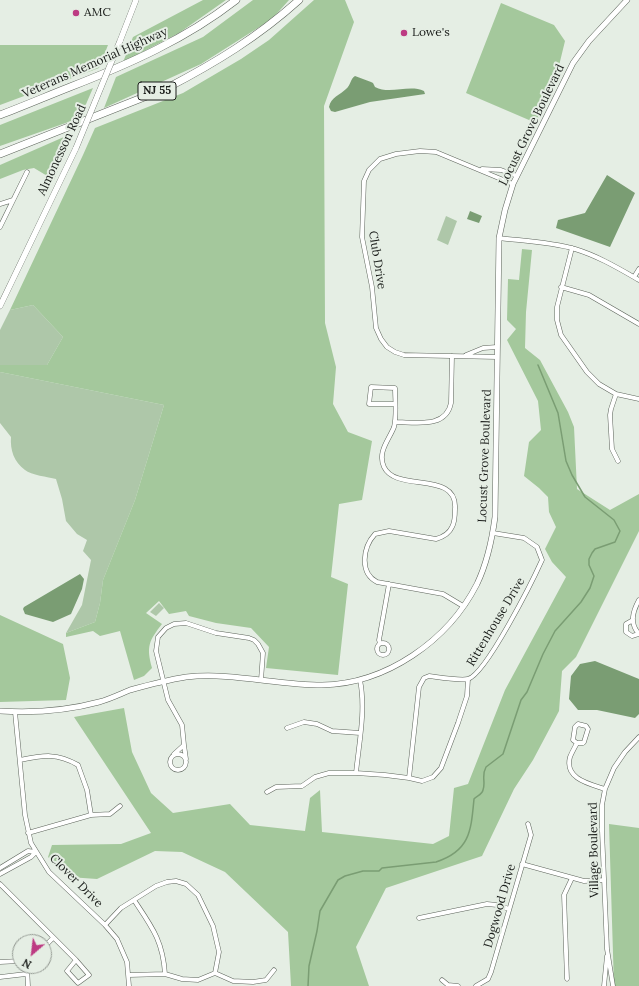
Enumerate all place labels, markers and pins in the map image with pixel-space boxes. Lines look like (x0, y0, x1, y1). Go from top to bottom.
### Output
place label: AMC (84, 6, 111, 20)
marker: AMC (71, 8, 81, 18)
place label: Lowe's (412, 26, 450, 40)
marker: Lowe's (399, 28, 409, 38)

